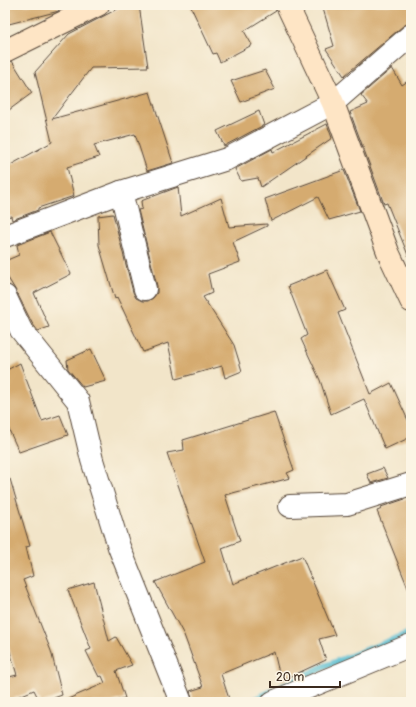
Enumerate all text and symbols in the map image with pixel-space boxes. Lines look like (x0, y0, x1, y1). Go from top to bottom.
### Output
scale bar (270, 663, 340, 689)
text: 20 m (276, 670, 305, 685)

